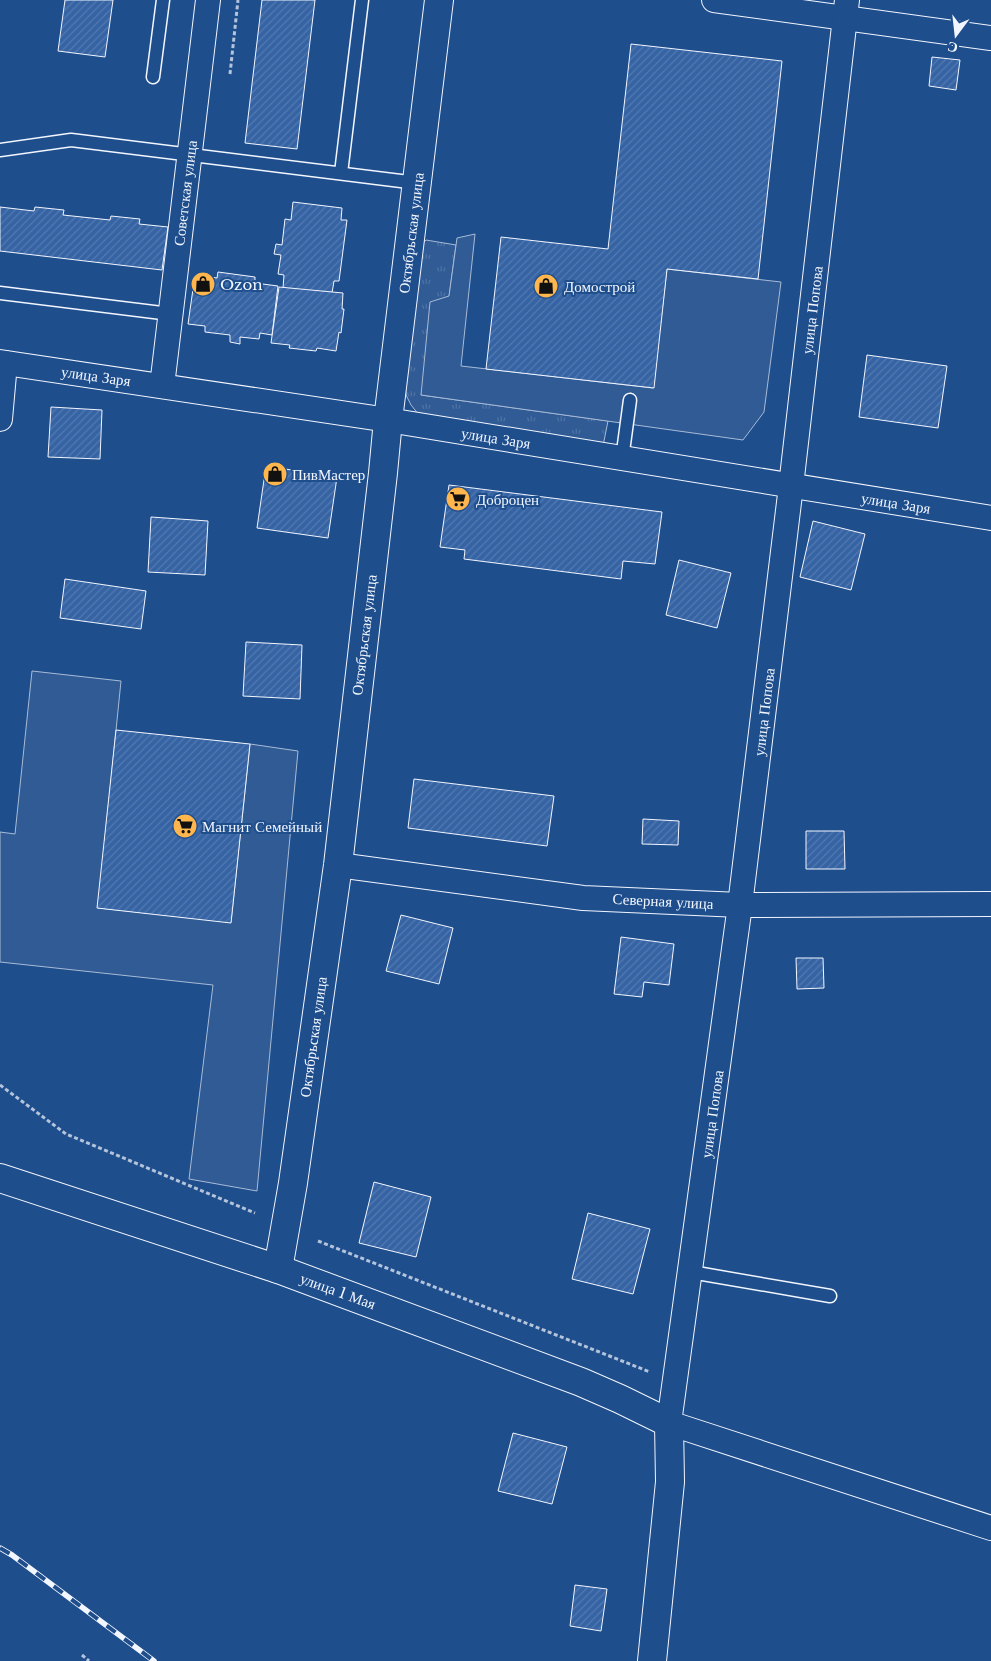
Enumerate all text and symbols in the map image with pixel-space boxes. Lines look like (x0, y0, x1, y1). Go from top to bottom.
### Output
north arrow (931, 10, 981, 60)
text: С (945, 38, 960, 58)
street label: Советская улица (169, 139, 201, 247)
street label: Октябрьская улица (394, 171, 428, 295)
street label: улица Попова (797, 264, 827, 355)
shop icon: Ozon (190, 271, 216, 297)
shop icon: Домострой (533, 273, 559, 299)
place label: Ozon (220, 275, 263, 294)
place label: Домострой (564, 277, 635, 296)
street label: улица Заря (60, 362, 132, 390)
street label: улица Заря (460, 423, 532, 453)
shop icon: ПивМастер (262, 461, 288, 487)
place label: ПивМастер (292, 465, 365, 484)
supermarket icon: Доброцен (445, 486, 471, 512)
street label: улица Заря (860, 488, 932, 518)
place label: Доброцен (476, 490, 539, 509)
street label: Октябрьская улица (347, 573, 381, 697)
street label: улица Попова (749, 666, 779, 757)
supermarket icon: Магнит Семейный (172, 813, 198, 839)
place label: Магнит Семейный (202, 817, 322, 836)
street label: Северная улица (612, 889, 714, 913)
street label: Октябрьская улица (295, 975, 331, 1099)
street label: улица Попова (696, 1068, 728, 1159)
street label: улица 1 Мая (298, 1269, 379, 1314)

